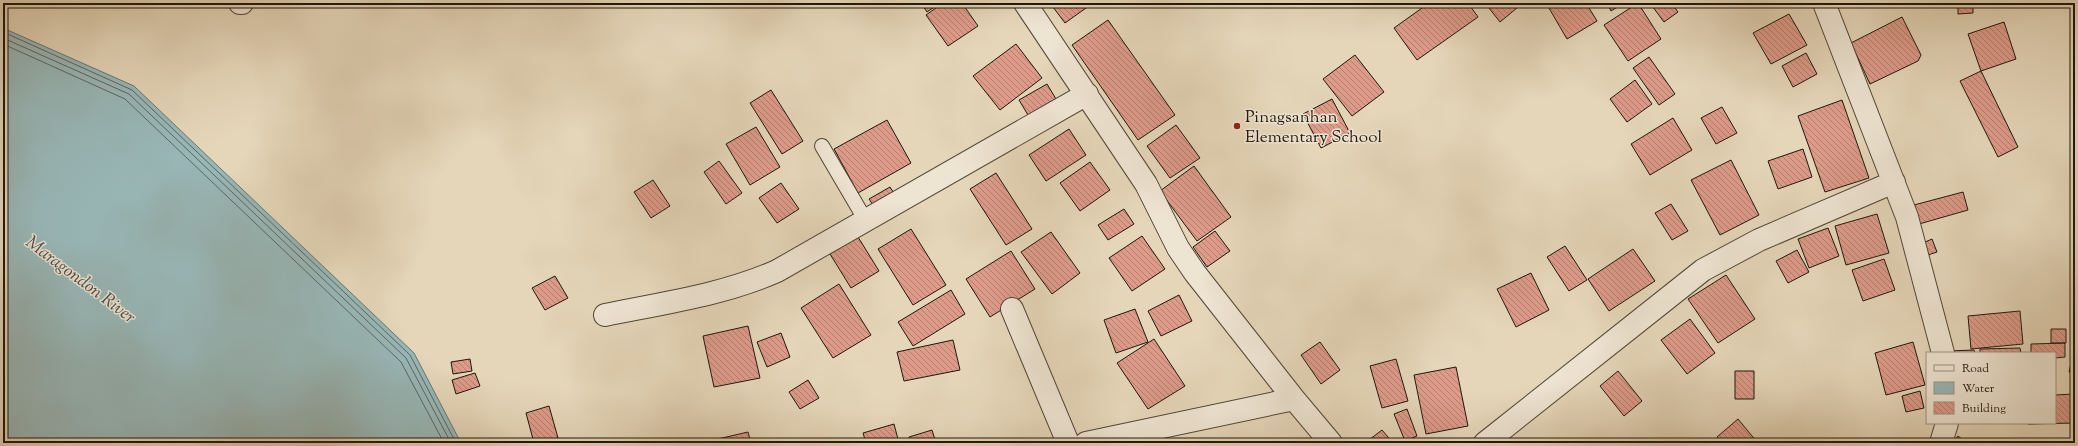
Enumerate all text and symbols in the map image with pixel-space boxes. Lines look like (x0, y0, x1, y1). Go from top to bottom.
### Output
place label: Pinagsanhan Elementary School (1245, 106, 1382, 150)
marker: Pinagsanhan Elementary School (1232, 121, 1242, 131)
water label: Maragondon River (19, 230, 141, 331)
legend (1926, 352, 2056, 424)
text: Road (1962, 360, 1989, 378)
text: Water (1962, 380, 1995, 398)
text: Building (1962, 400, 2006, 418)

